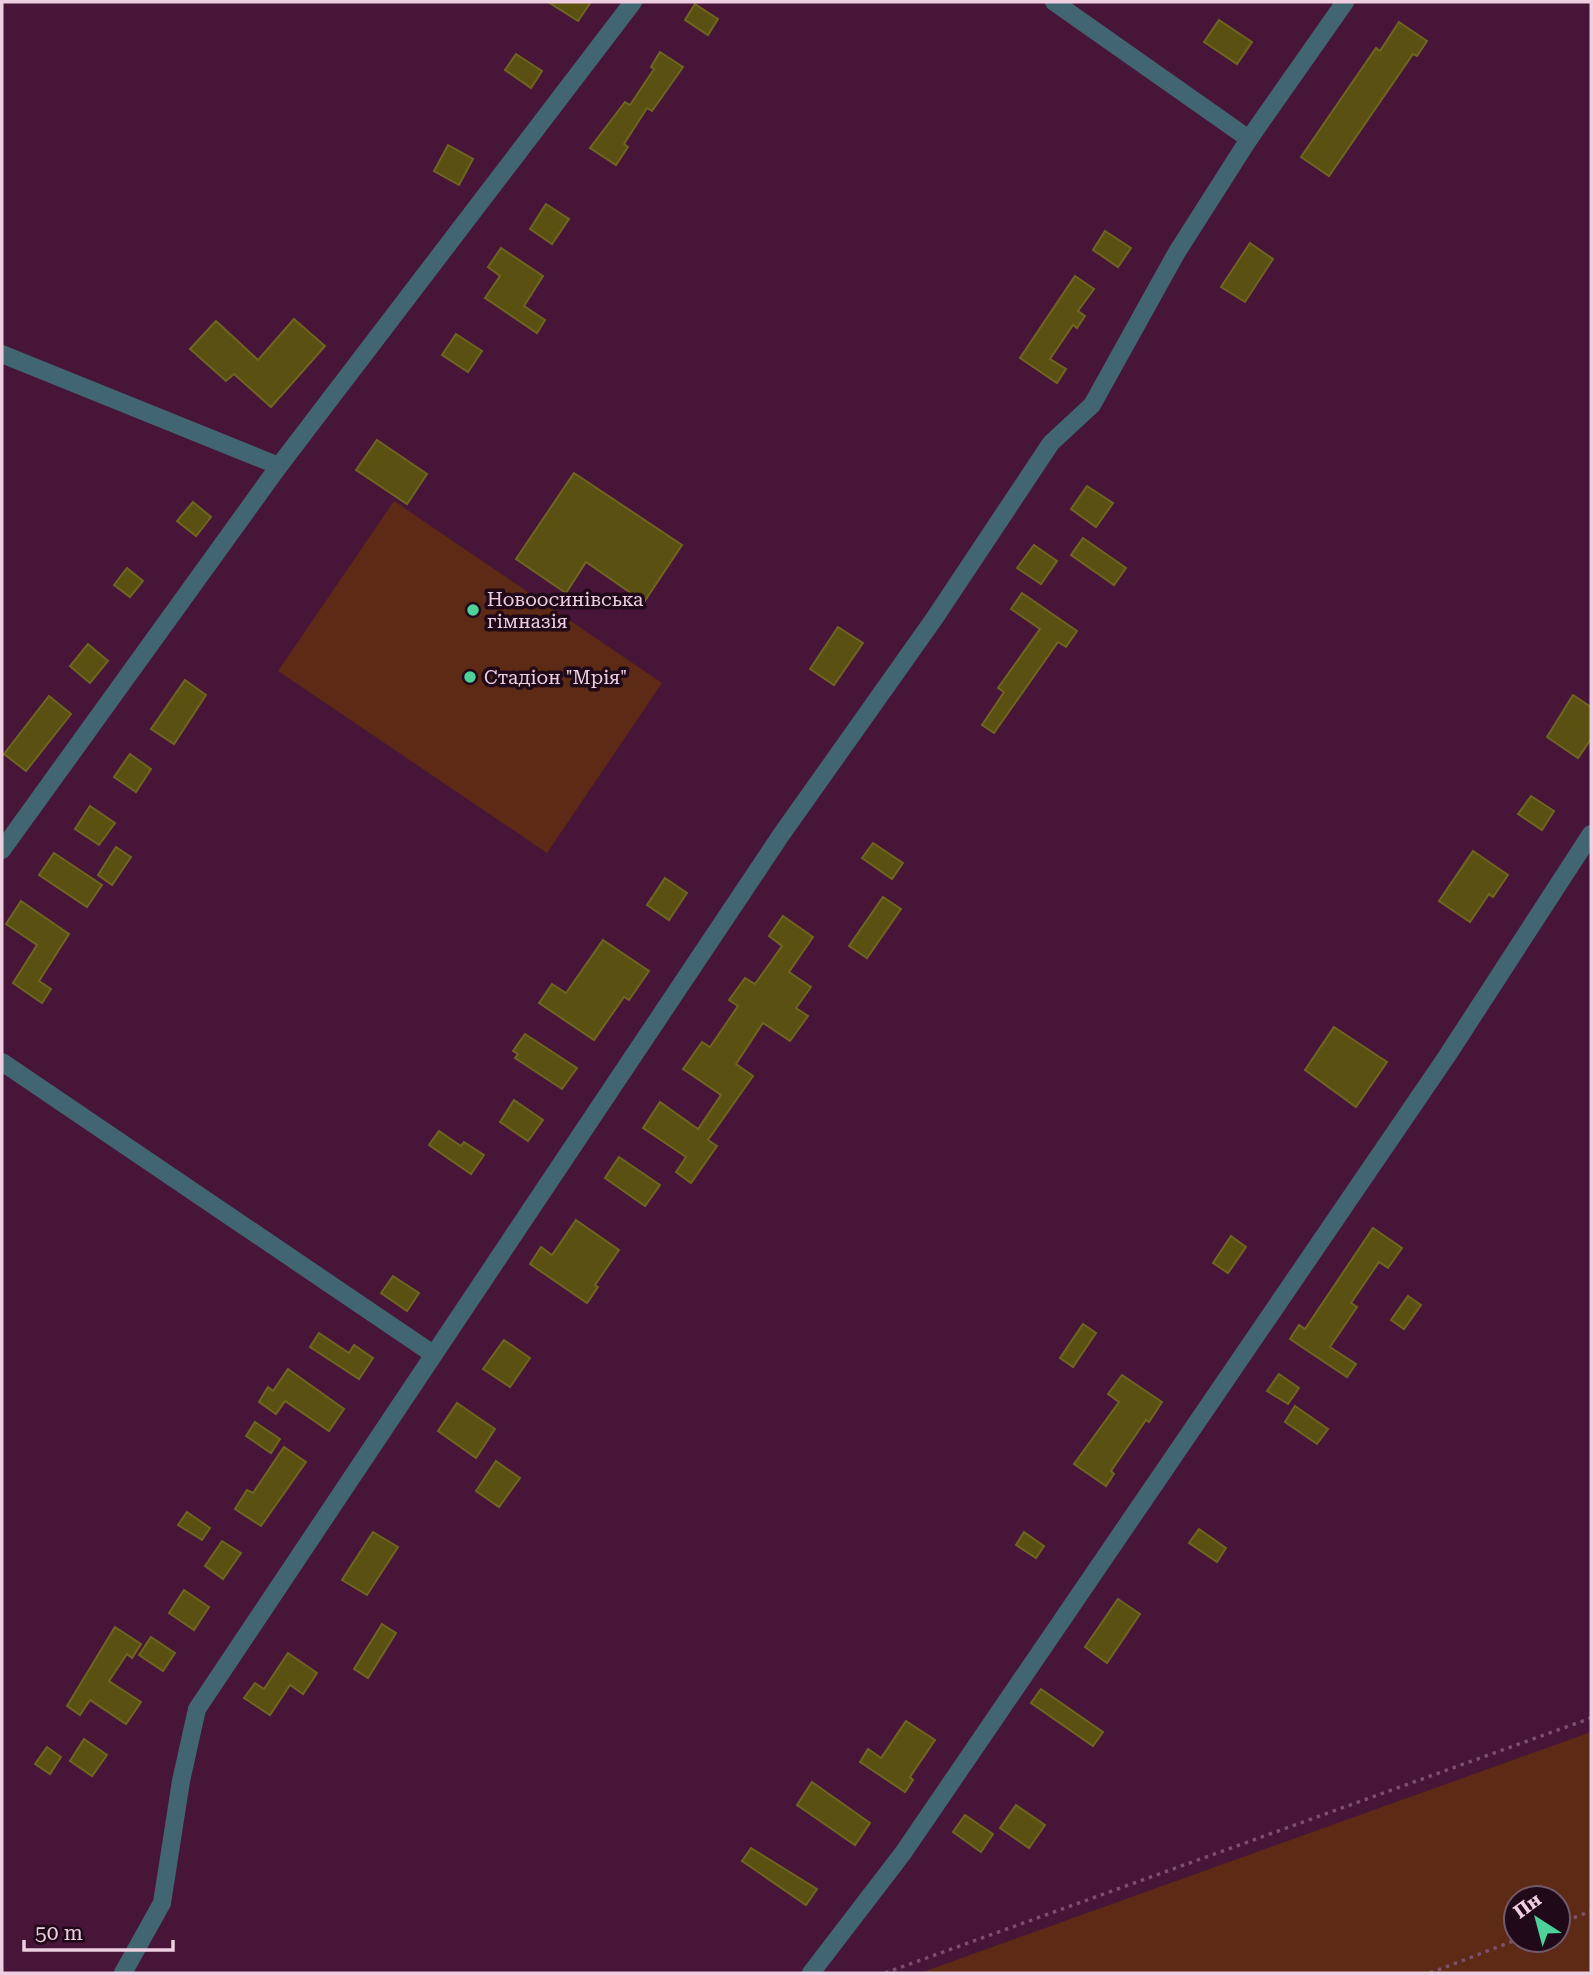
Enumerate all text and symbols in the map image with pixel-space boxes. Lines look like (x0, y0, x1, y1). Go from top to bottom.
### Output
place label: Новоосинівська гімназія (487, 588, 644, 633)
marker: Новоосинівська гімназія (465, 602, 481, 618)
place label: Стадіон "Мрія" (484, 666, 627, 689)
marker: Стадіон "Мрія" (462, 669, 478, 685)
north arrow (1502, 1884, 1572, 1954)
text: Пн (1509, 1888, 1546, 1923)
scale bar (24, 1909, 173, 1953)
text: 50 m (35, 1921, 83, 1945)

